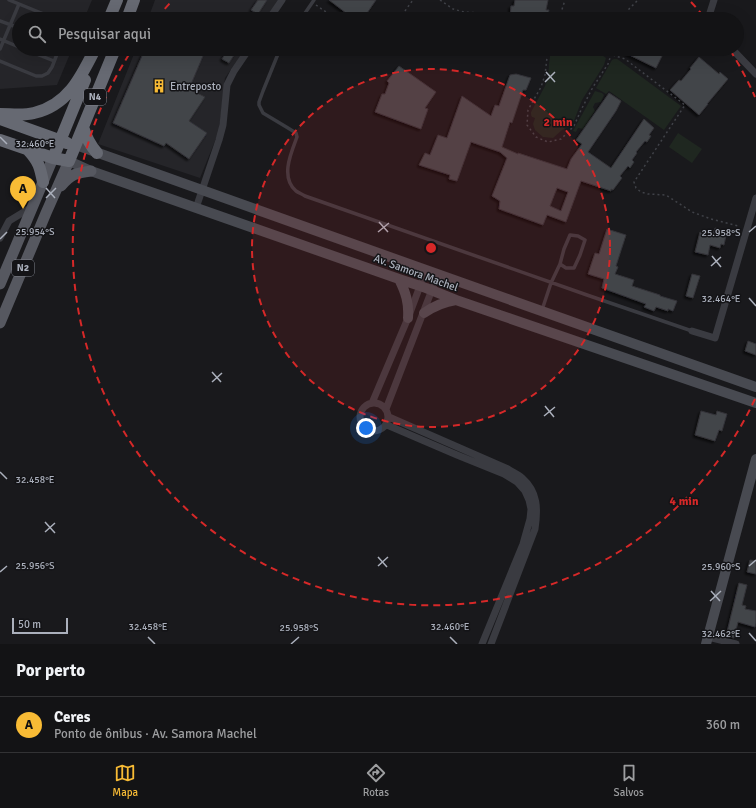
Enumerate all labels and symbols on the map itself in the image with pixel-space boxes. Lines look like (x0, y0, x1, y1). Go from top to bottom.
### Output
building icon: Entreposto (151, 78, 167, 94)
place label: Entreposto (170, 80, 222, 93)
road number: N4 (84, 89, 106, 105)
text: 2 min (544, 115, 573, 130)
text: 32.460°E (16, 138, 55, 150)
pin: A (10, 176, 36, 209)
text: 25.954°S (16, 226, 55, 238)
text: 25.958°S (702, 227, 741, 239)
centre of rings (424, 241, 438, 255)
street label: Av. Samora Machel (372, 252, 460, 294)
road number: N2 (12, 260, 34, 276)
text: 32.464°E (702, 293, 741, 305)
your location (356, 418, 376, 438)
text: 32.458°E (16, 474, 55, 486)
text: 4 min (670, 494, 699, 509)
text: 25.956°S (16, 560, 55, 572)
text: 25.960°S (702, 561, 741, 573)
scale bar (12, 616, 68, 635)
text: 32.458°E (129, 621, 168, 633)
text: 32.460°E (431, 621, 470, 633)
text: 25.958°S (280, 622, 319, 634)
text: 32.462°E (702, 628, 741, 640)

